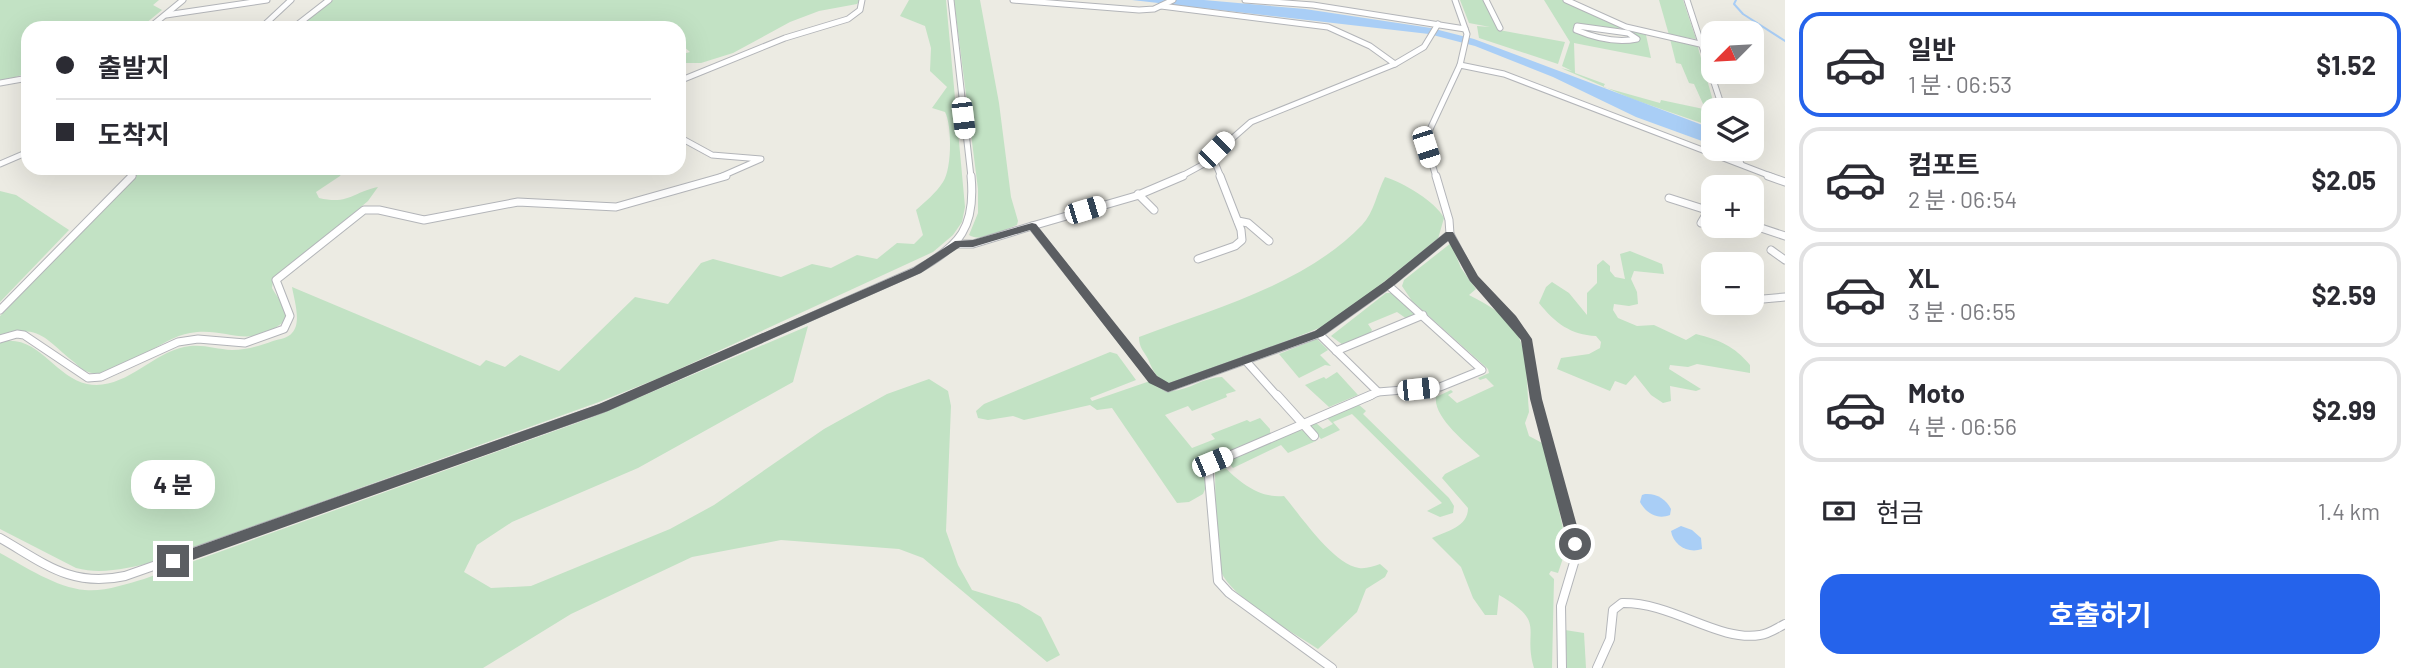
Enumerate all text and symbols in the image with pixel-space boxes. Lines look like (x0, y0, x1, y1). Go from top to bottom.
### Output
north arrow (1701, 21, 1764, 84)
map controls (1701, 21, 1764, 315)
icon: car (1824, 33, 1887, 96)
text: 일반 (1908, 33, 1956, 64)
text: $1.52 (2316, 49, 2376, 80)
text: 출발지 (98, 51, 170, 82)
text: 1 분 · 06:53 (1908, 70, 2012, 98)
car (951, 96, 976, 140)
button: layers (1701, 98, 1764, 161)
text: 도착지 (98, 118, 170, 149)
car (1410, 124, 1443, 170)
car (1194, 128, 1239, 172)
icon: car (1824, 148, 1887, 211)
text: 컴포트 (1908, 148, 1980, 179)
text: $2.05 (2311, 164, 2376, 195)
button: + (1701, 175, 1764, 238)
text: 2 분 · 06:54 (1908, 185, 2017, 213)
car (1062, 194, 1109, 226)
button: − (1701, 252, 1764, 315)
text: XL (1908, 262, 1939, 293)
icon: car (1824, 263, 1887, 326)
text: $2.59 (2312, 279, 2376, 310)
text: 3 분 · 06:55 (1908, 297, 2016, 325)
car (1397, 376, 1440, 402)
text: Moto (1908, 377, 1965, 408)
icon: car (1824, 378, 1887, 441)
text: $2.99 (2312, 394, 2376, 425)
text: 4 분 · 06:56 (1908, 412, 2017, 440)
car (1189, 444, 1236, 480)
callout: 4 분 (131, 460, 215, 508)
text: 4 분 (153, 470, 193, 498)
icon: cash (1820, 492, 1858, 530)
text: 현금 (1876, 496, 1924, 527)
text: 1.4 km (2318, 497, 2380, 525)
route start (1559, 528, 1591, 560)
route end (157, 545, 189, 577)
button: 호출하기 (1820, 574, 2380, 654)

